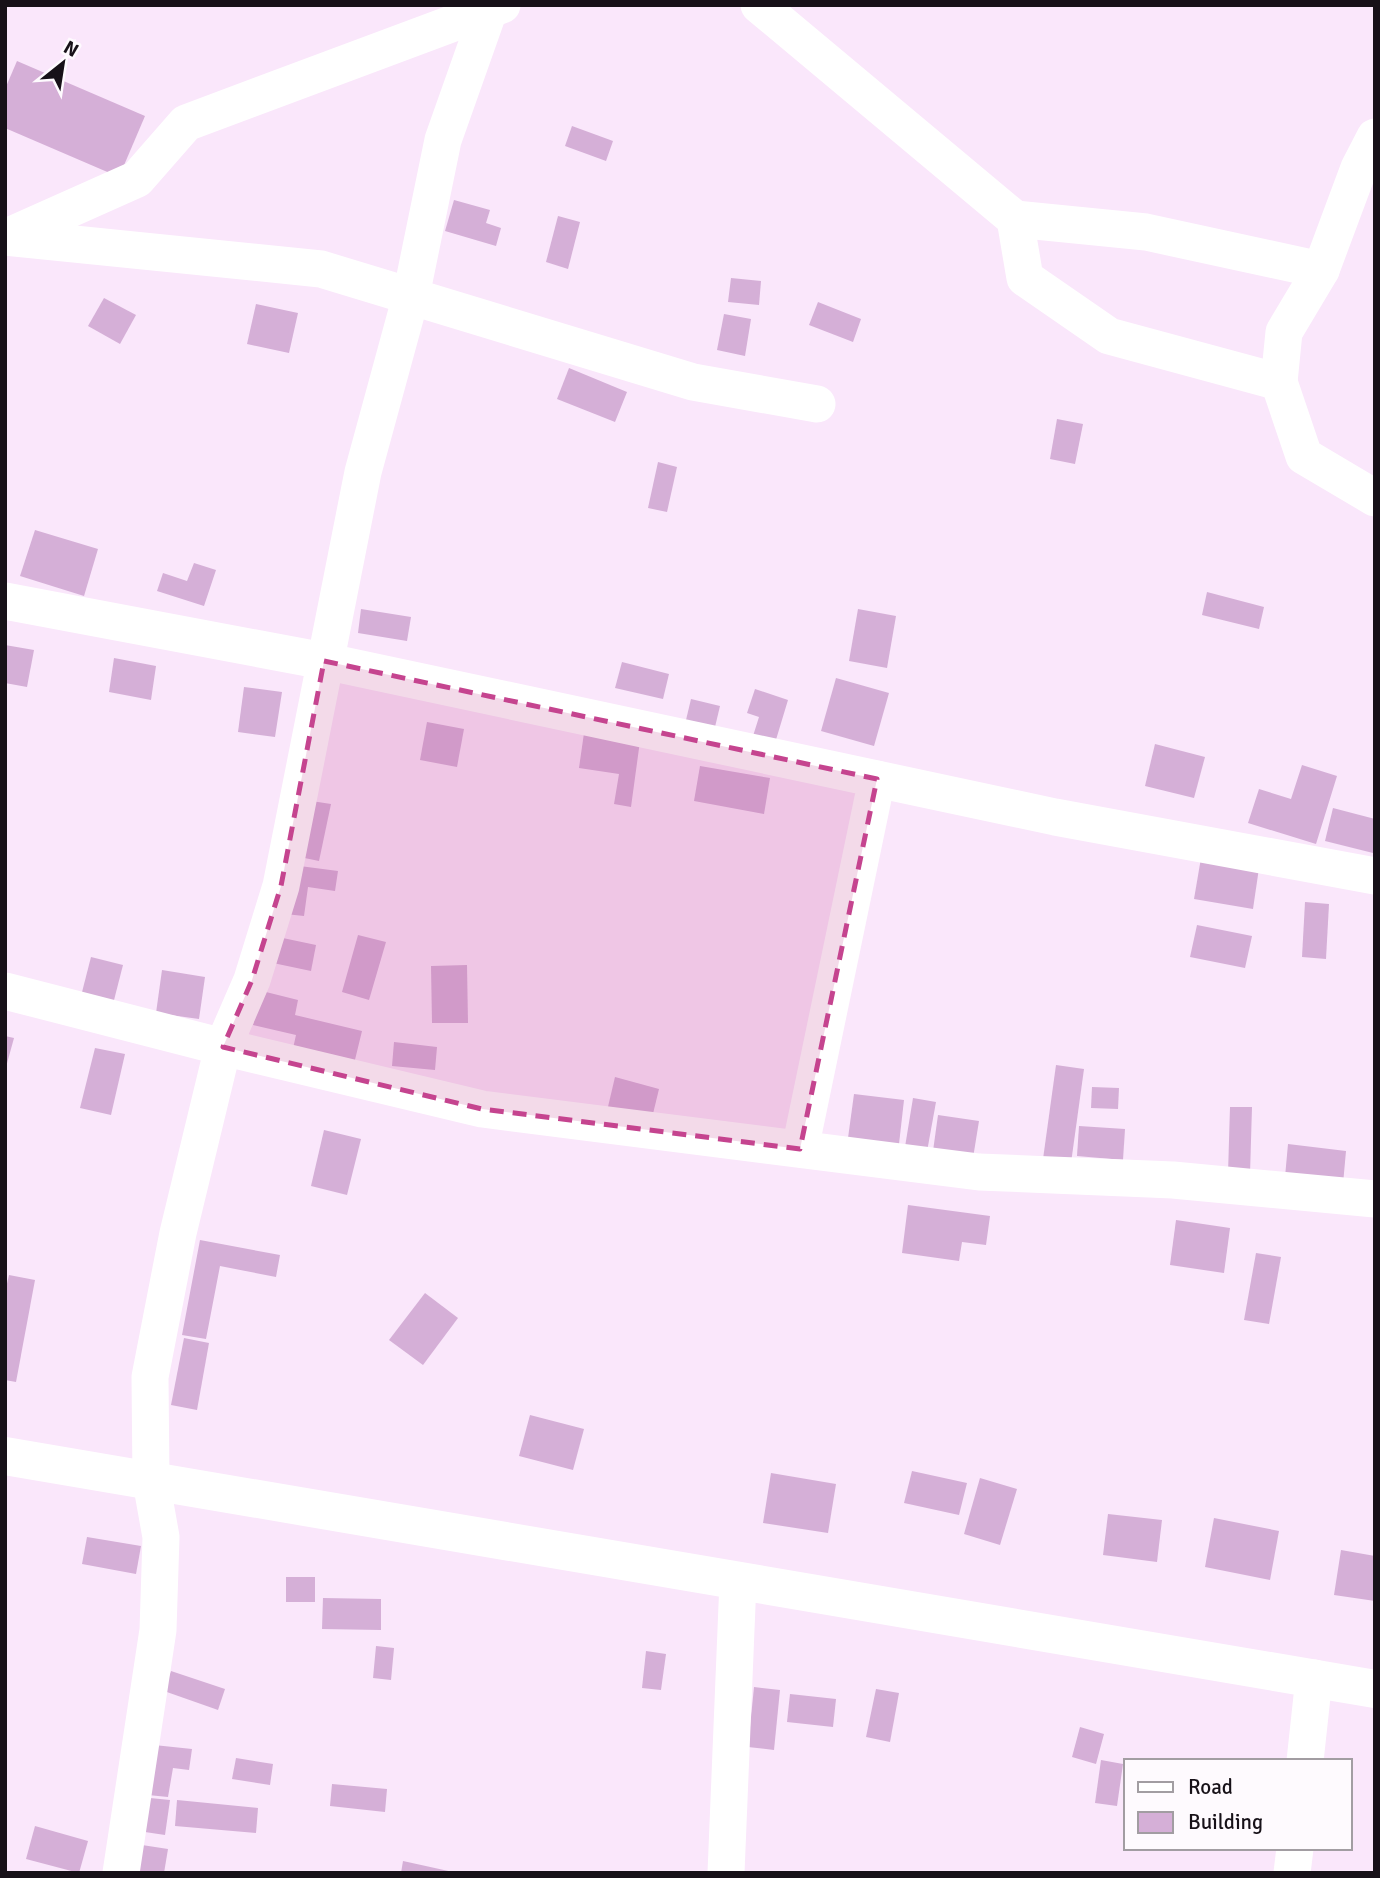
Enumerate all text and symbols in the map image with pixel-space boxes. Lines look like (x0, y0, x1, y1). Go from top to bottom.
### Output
north arrow (28, 28, 98, 98)
text: N (59, 35, 83, 63)
legend (1124, 1759, 1352, 1850)
text: Road (1188, 1774, 1233, 1800)
text: Building (1188, 1809, 1263, 1835)

